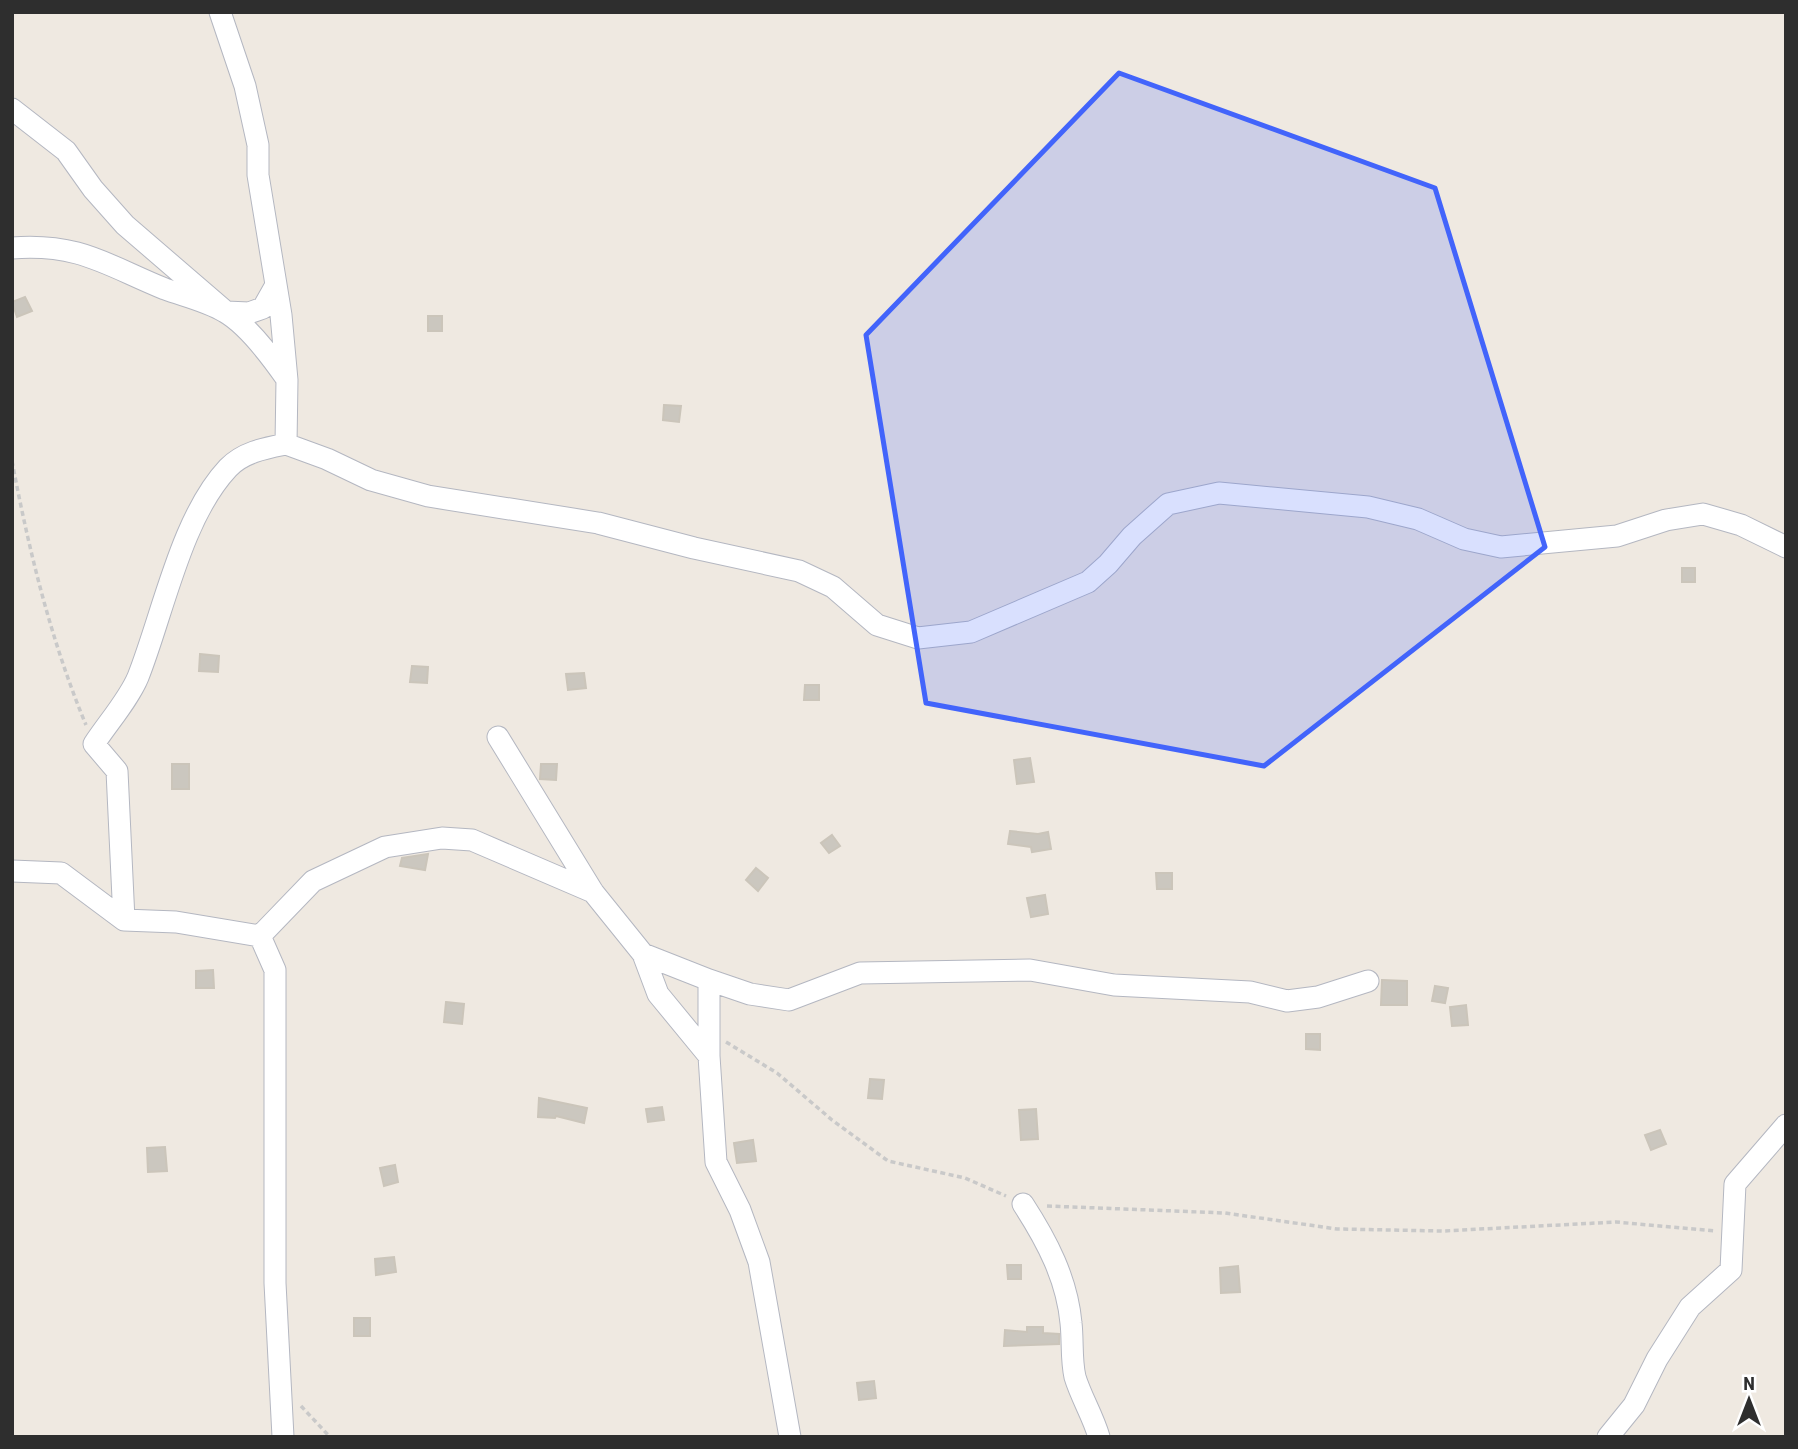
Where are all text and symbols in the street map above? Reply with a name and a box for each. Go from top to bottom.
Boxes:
north arrow [1714,1365,1784,1435]
text: N [1743,1372,1755,1395]

